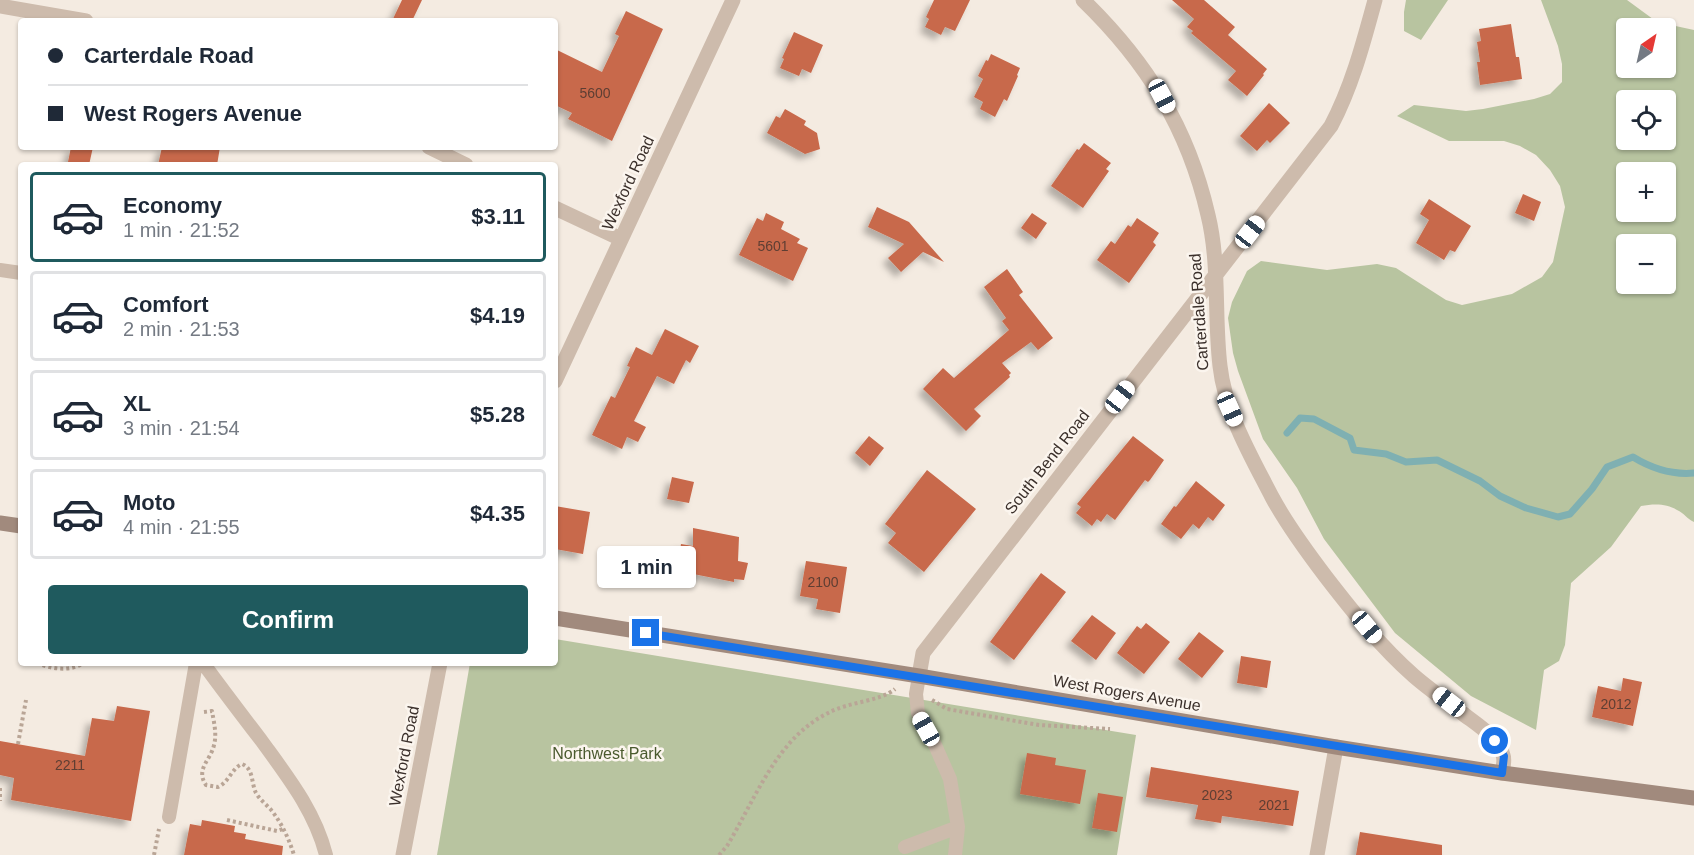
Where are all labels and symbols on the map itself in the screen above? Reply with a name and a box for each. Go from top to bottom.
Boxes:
north arrow [1616,18,1676,78]
car [1146,76,1178,116]
house number: 5600 [579,85,611,101]
street label: Wexford Road [599,133,657,233]
car [1232,212,1268,252]
house number: 5601 [757,238,789,254]
street label: Carterdale Road [1186,253,1212,371]
car [1102,377,1138,417]
car [1214,389,1246,429]
street label: South Bend Road [1001,407,1093,517]
callout: 1 min [596,546,696,588]
house number: 2100 [807,574,839,590]
car [1349,607,1385,647]
route end [632,619,659,646]
street label: West Rogers Avenue [1052,672,1202,714]
car [1429,684,1469,720]
house number: 2012 [1600,696,1632,712]
street label: Wexford Road [386,704,422,808]
car [909,709,943,749]
route start [1481,727,1508,754]
park label: Northwest Park [552,745,663,762]
house number: 2211 [55,757,85,773]
house number: 2023 [1201,787,1233,803]
house number: 2021 [1258,797,1290,813]

